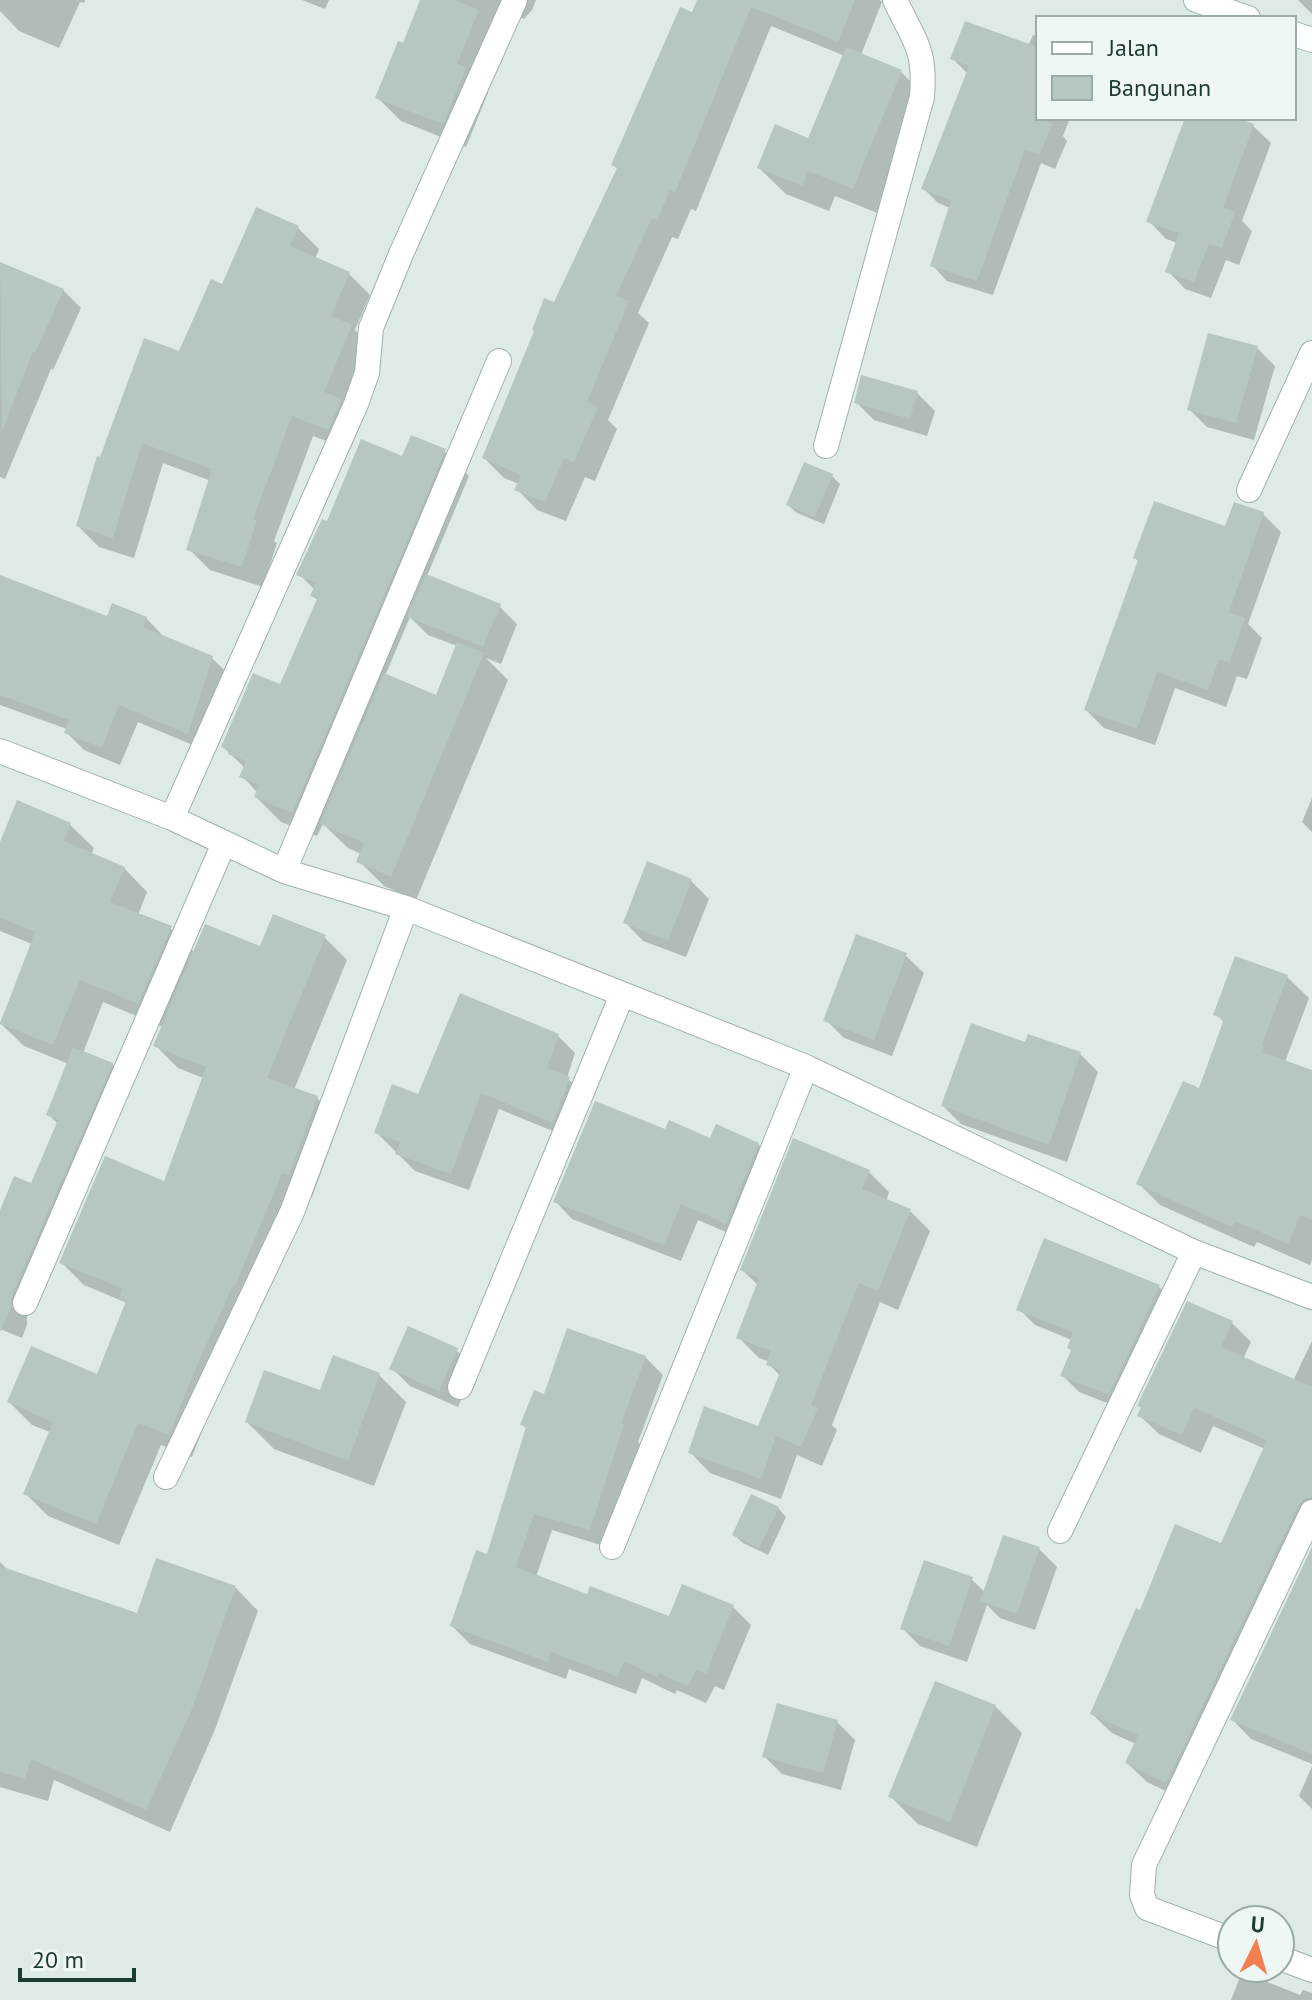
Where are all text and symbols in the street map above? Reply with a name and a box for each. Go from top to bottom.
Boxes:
legend [1036,16,1296,120]
text: Jalan [1107,32,1159,63]
text: Bangunan [1108,72,1211,103]
north arrow [1216,1904,1296,1984]
text: U [1250,1910,1266,1939]
scale bar [20,1932,134,1982]
text: 20 m [32,1944,84,1975]

